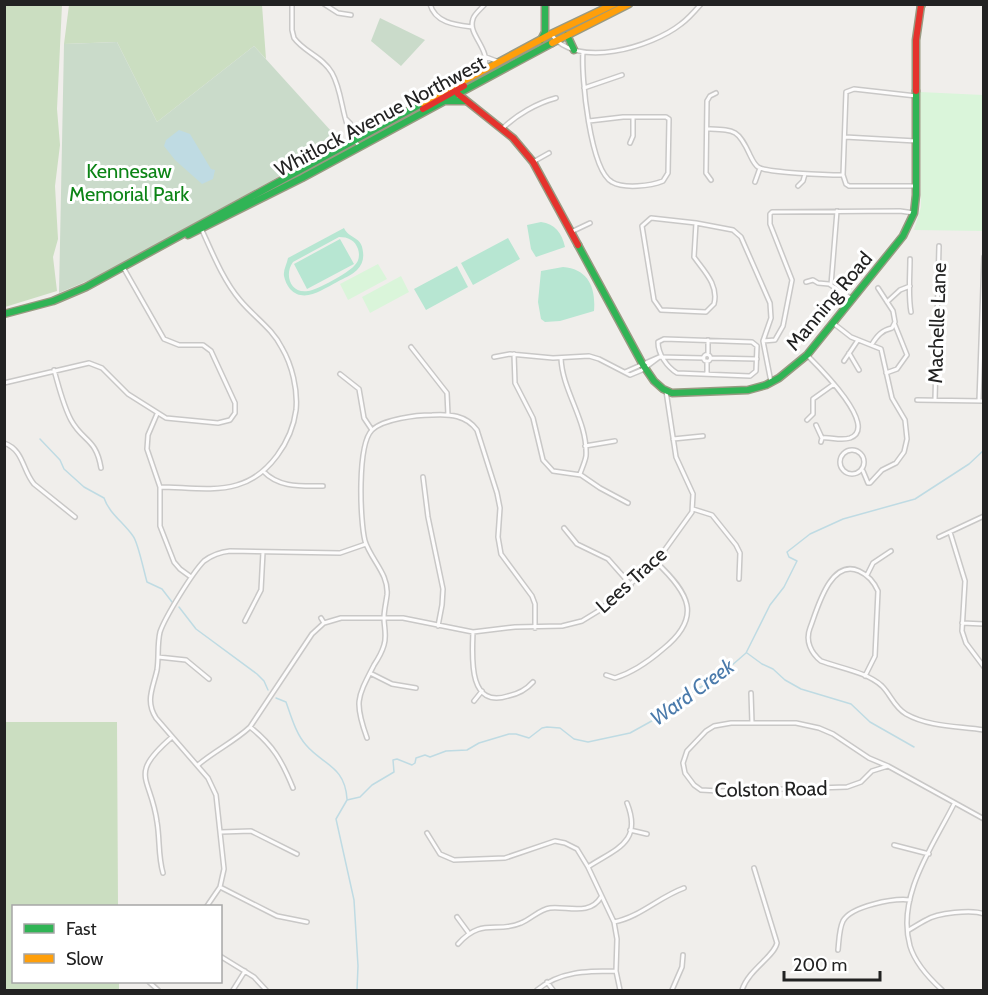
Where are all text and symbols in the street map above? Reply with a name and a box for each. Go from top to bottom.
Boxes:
street label: Whitlock Avenue Northwest [271,50,490,182]
park label: Kennesaw Memorial Park [69,159,189,206]
street label: Manning Road [781,247,877,355]
street label: Machelle Lane [923,262,951,384]
street label: Lees Trace [591,542,671,618]
water label: Ward Creek [645,653,739,731]
street label: Colston Road [714,776,828,802]
legend [12,905,222,983]
text: Fast [66,918,97,940]
scale bar [784,944,880,982]
text: Slow [66,948,103,970]
text: 200 m [793,954,847,976]

